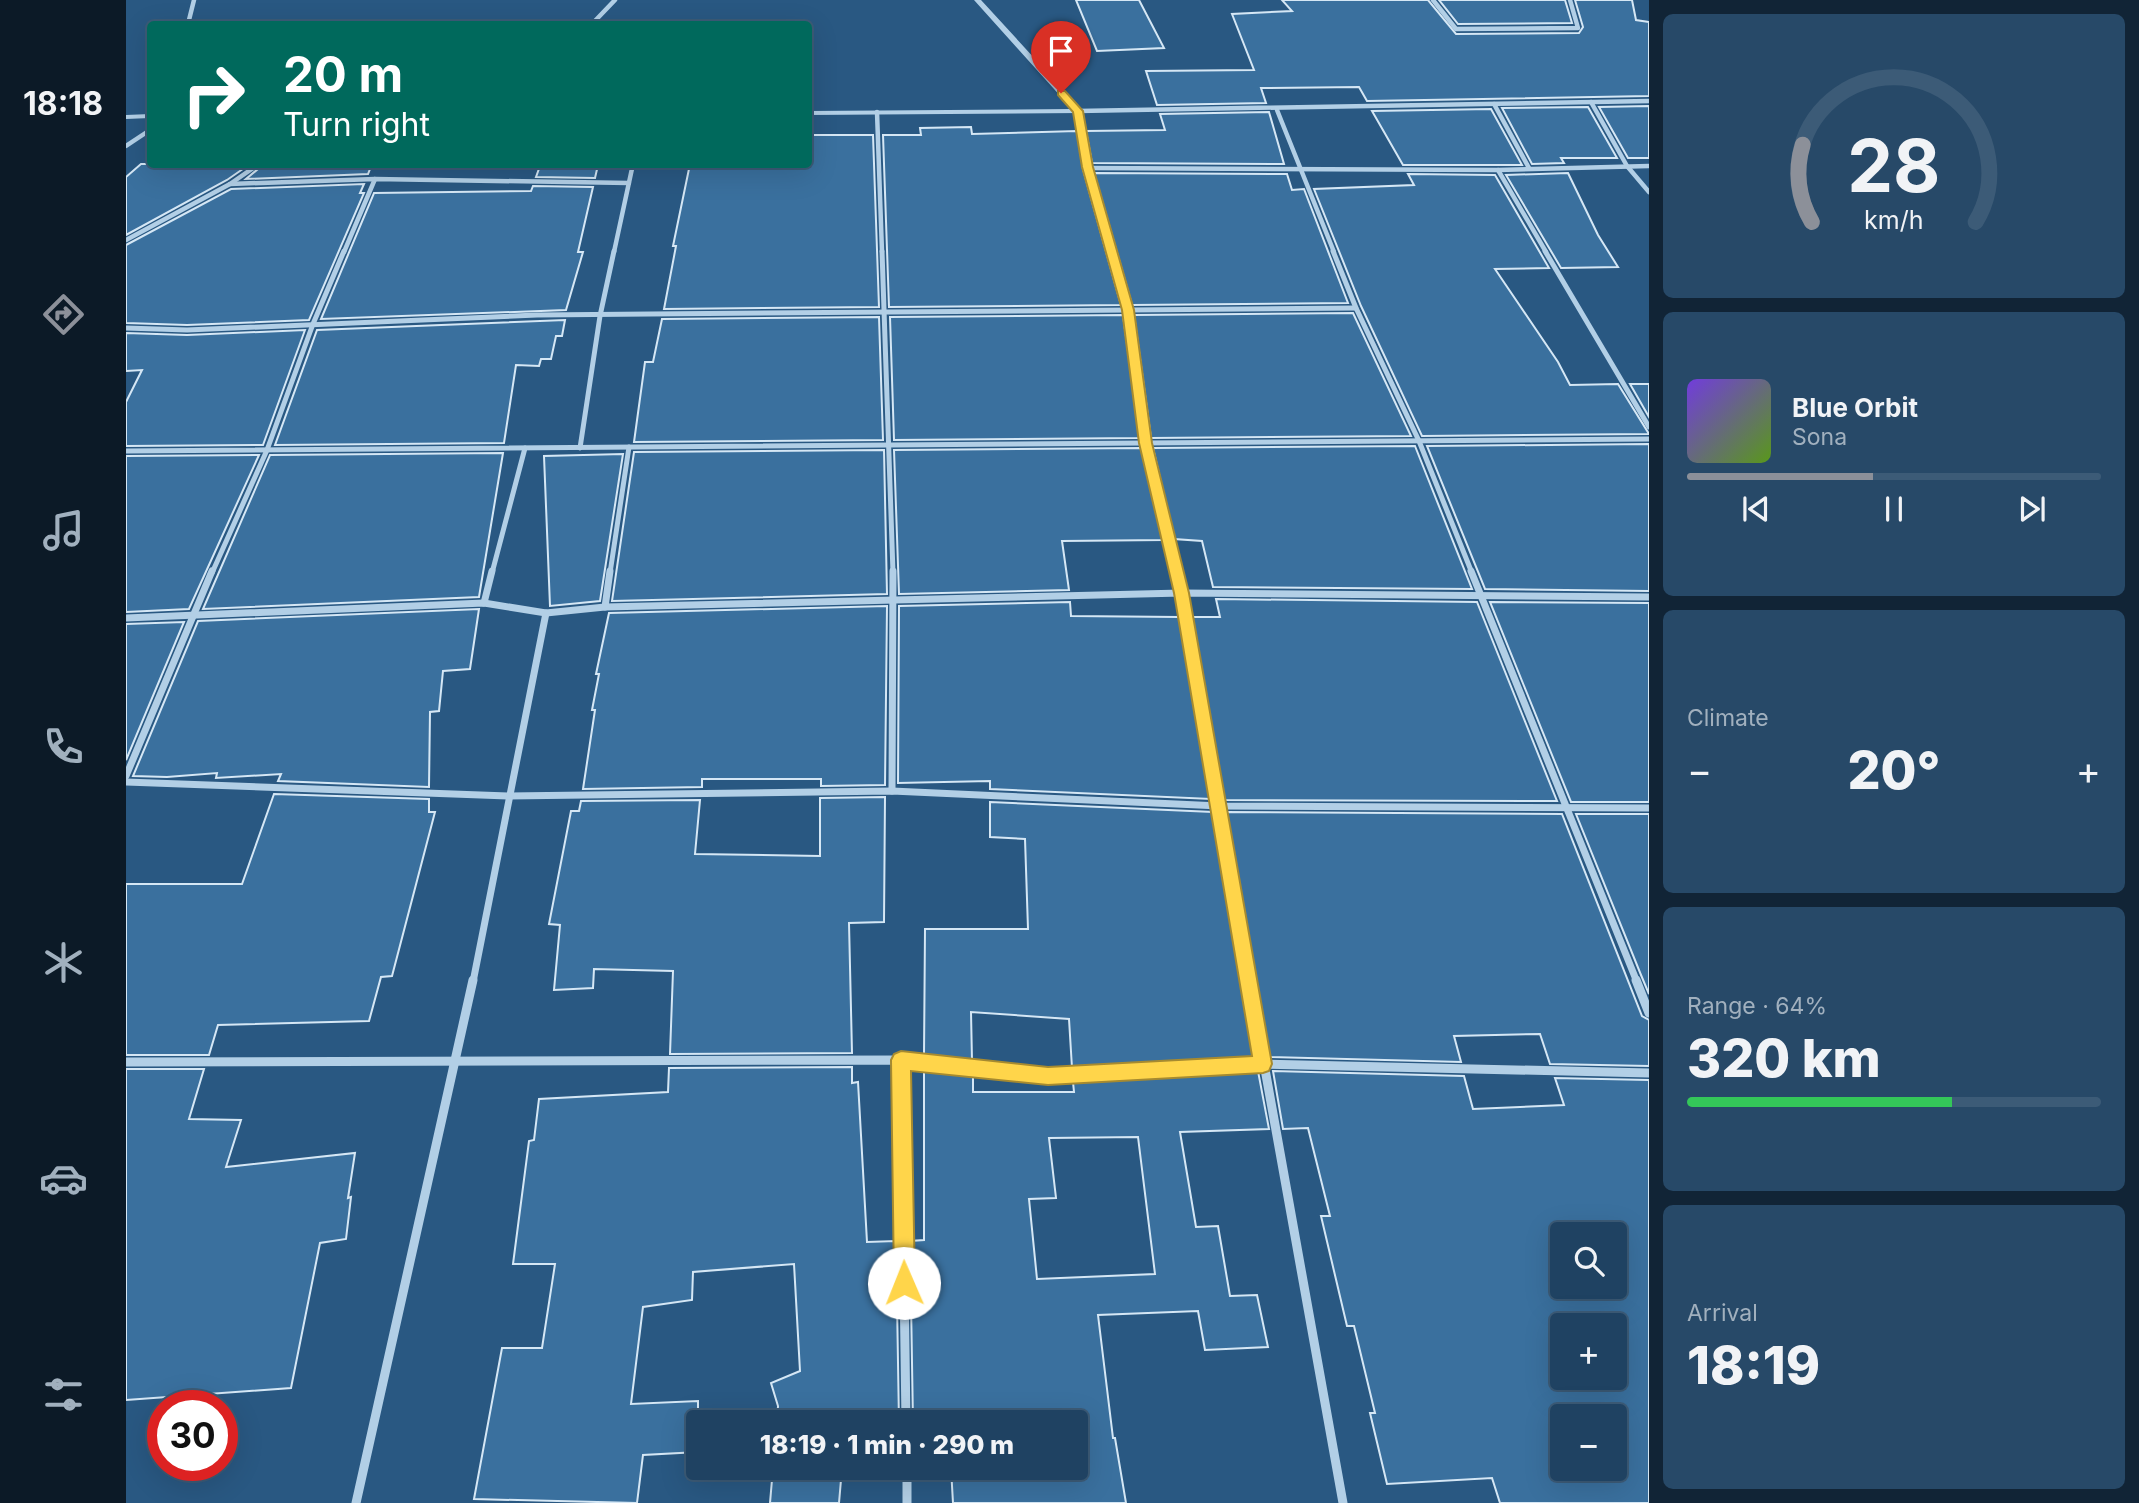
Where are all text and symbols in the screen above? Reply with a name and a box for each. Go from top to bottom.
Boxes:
pin [1031,21,1091,93]
icon: arrive [1042,32,1080,70]
text: 20 m [283,45,403,104]
icon: right [168,49,259,140]
text: 18:18 [23,84,103,123]
text: Turn right [283,105,430,144]
text: 28 [1847,121,1941,210]
text: km/h [1864,205,1924,235]
icon: directions [39,290,88,339]
text: Blue Orbit [1792,392,1918,423]
text: Sona [1792,423,1847,451]
icon: previous [1737,490,1775,528]
icon: pause [1875,490,1913,528]
icon: next [2013,490,2051,528]
icon: music [39,506,88,555]
text: Climate [1687,704,1769,732]
icon: phone [39,722,88,771]
text: 20° [1847,739,1941,802]
text: − [1687,747,1712,793]
text: + [2076,747,2101,793]
icon: climate [39,938,88,987]
text: Range · 64% [1687,992,1827,1020]
text: 320 km [1687,1027,1881,1090]
icon: car [39,1154,88,1203]
map controls [1550,1222,1627,1481]
button: search [1550,1222,1627,1299]
position arrow [867,1246,941,1320]
text: Arrival [1687,1299,1758,1327]
button: + [1550,1313,1627,1390]
text: 18:19 [1687,1334,1820,1397]
icon: filters [39,1370,88,1419]
speed limit sign: 30 [147,1390,238,1481]
button: − [1550,1404,1627,1481]
text: 18:19 · 1 min · 290 m [760,1429,1014,1460]

